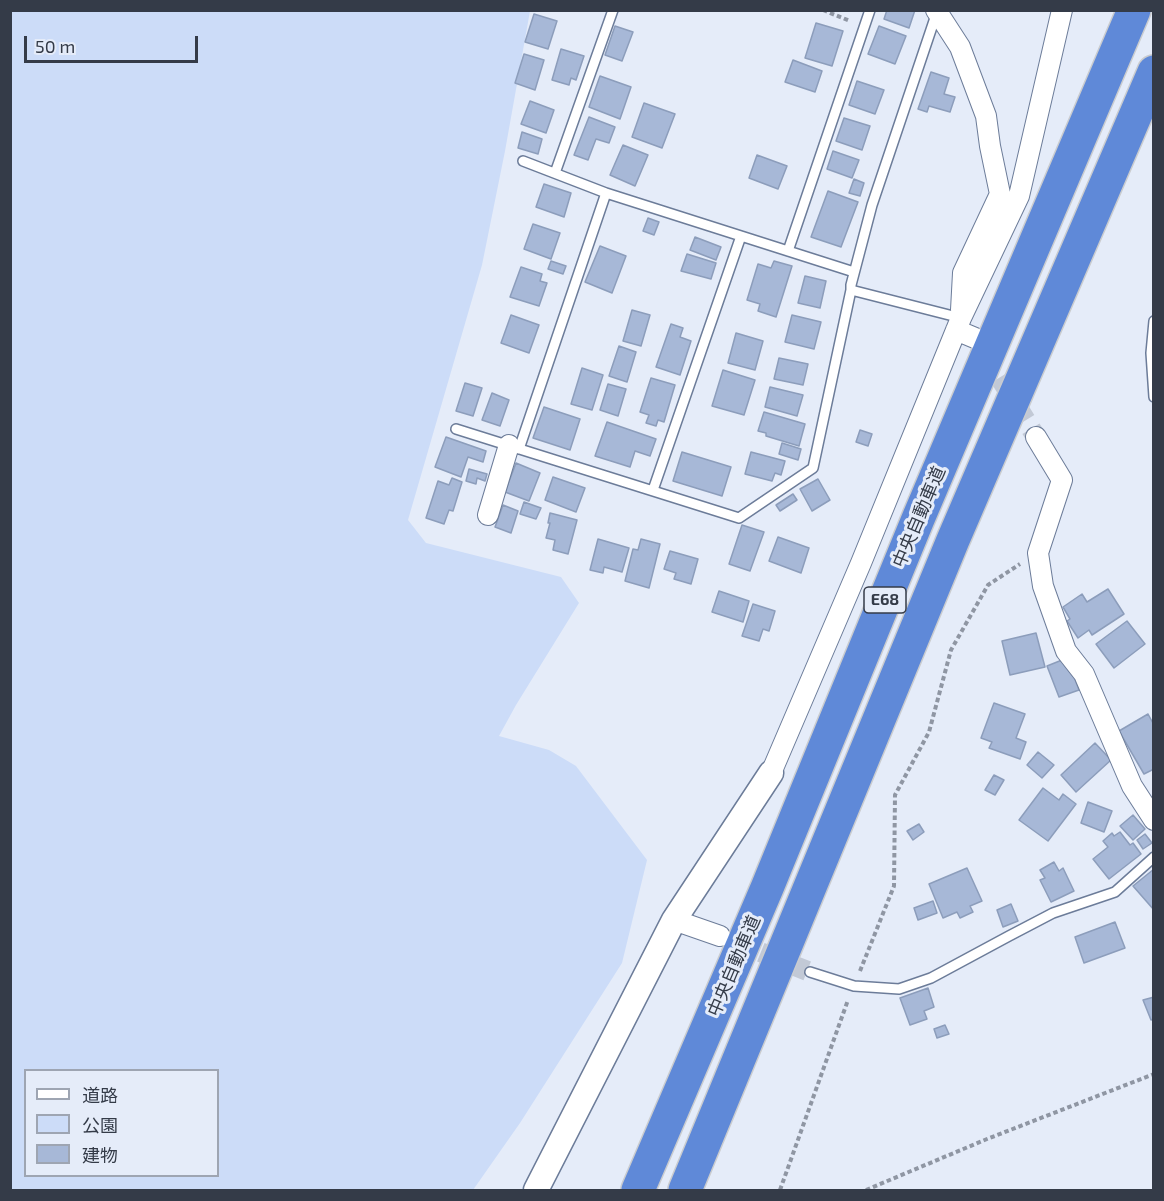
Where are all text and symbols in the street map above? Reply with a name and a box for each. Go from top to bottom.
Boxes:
scale bar [27,24,201,62]
text: 50 m [35,35,75,57]
street label: 中央自動車道 [888,463,950,571]
road number: E68 [864,587,906,613]
street label: 中央自動車道 [703,912,765,1020]
legend [24,1069,219,1177]
text: 道路 [82,1084,118,1106]
text: 公園 [82,1114,118,1136]
text: 建物 [82,1144,118,1166]

